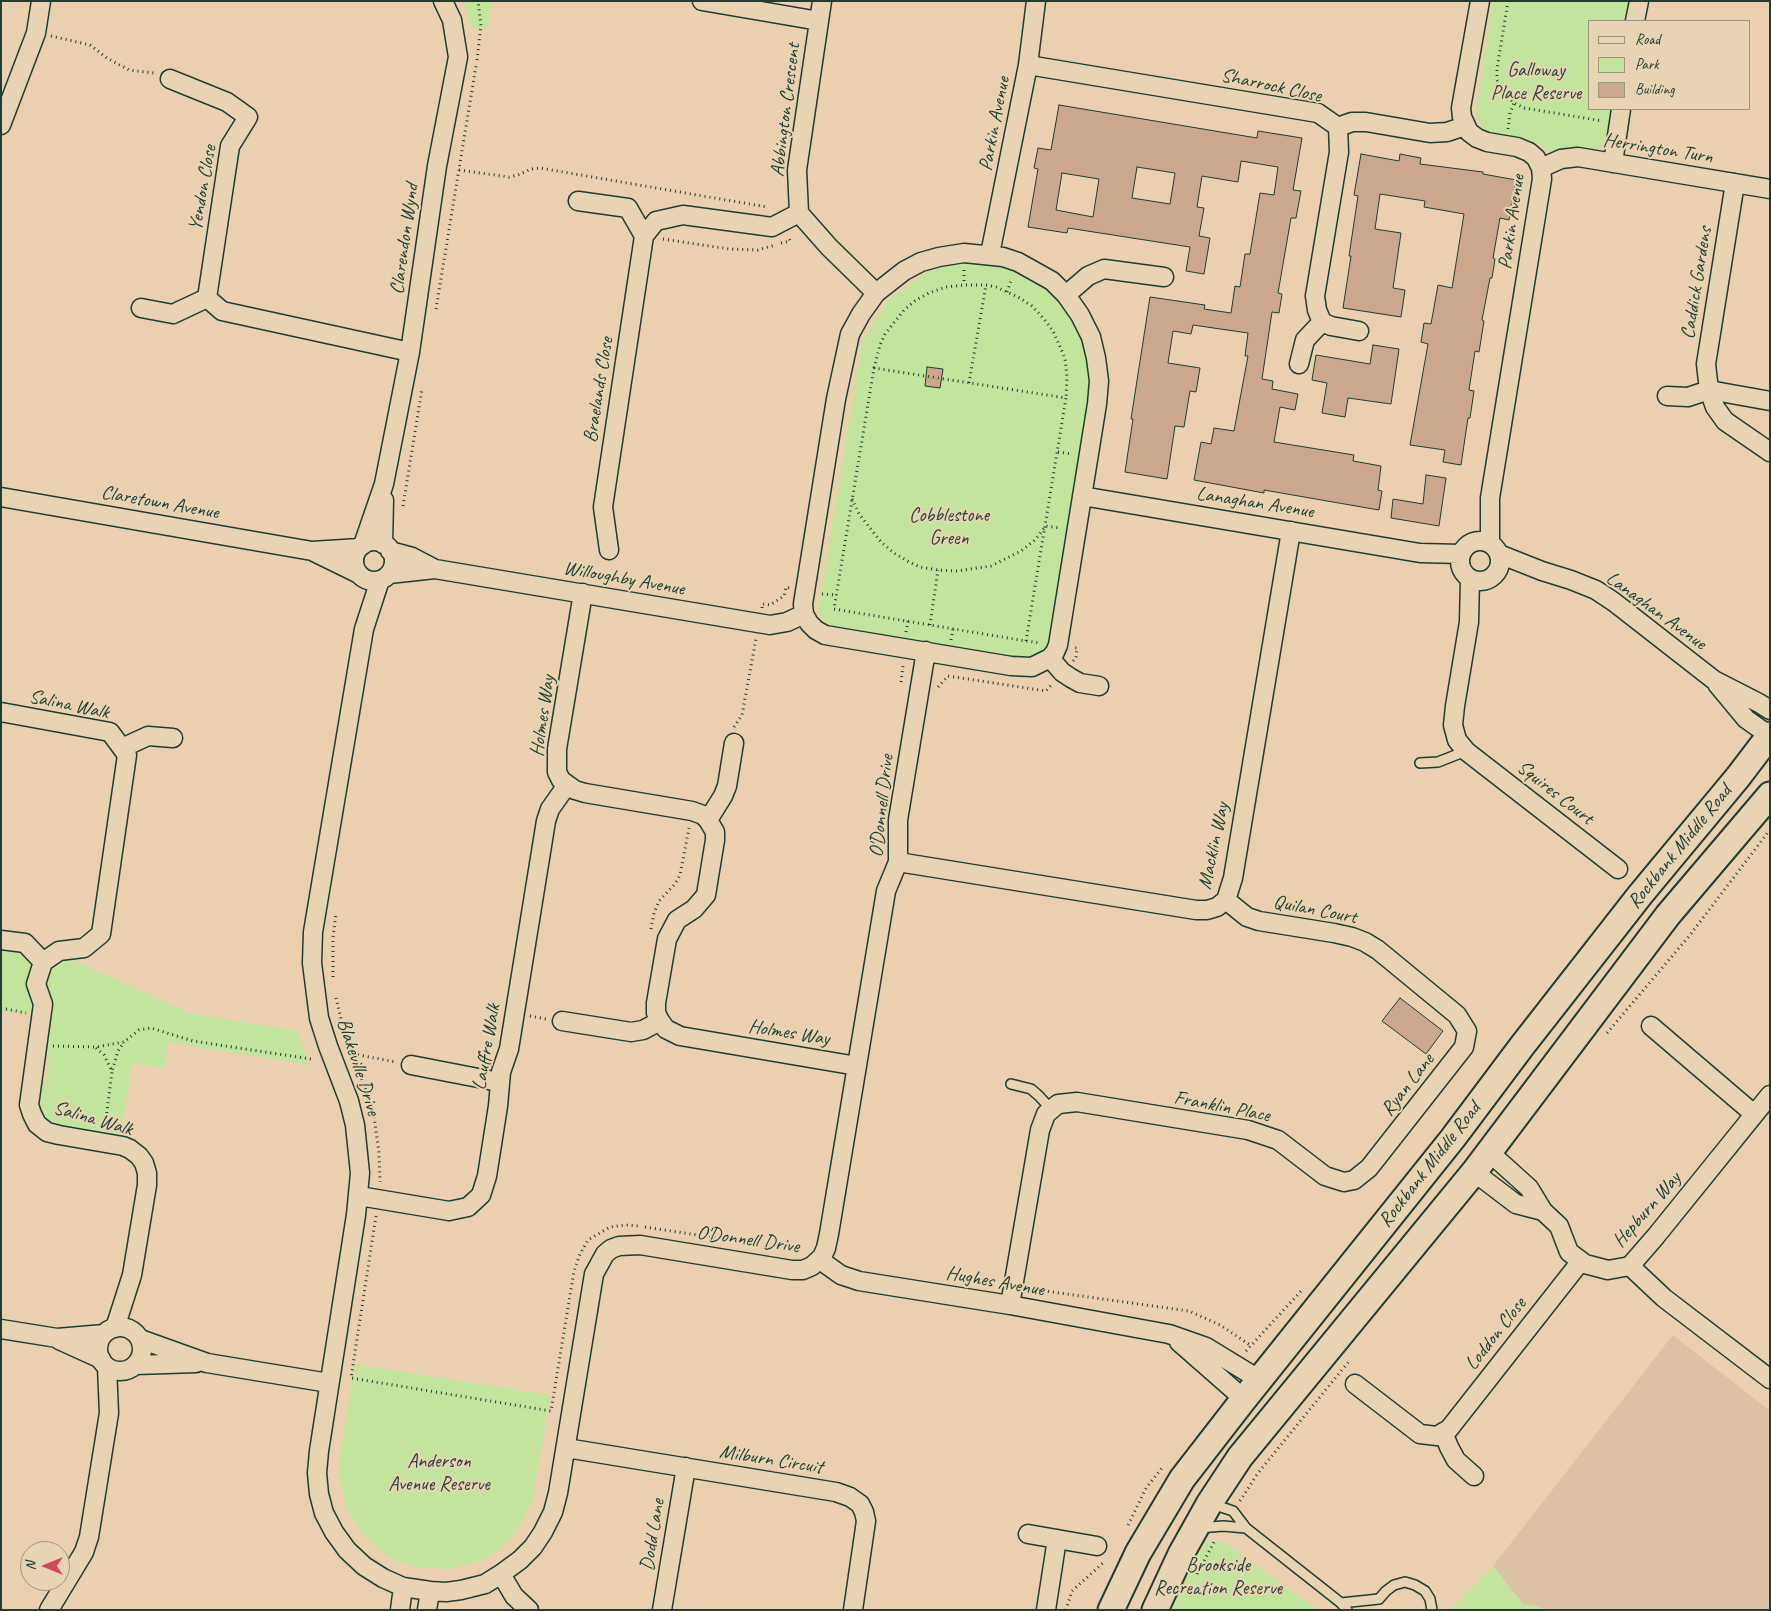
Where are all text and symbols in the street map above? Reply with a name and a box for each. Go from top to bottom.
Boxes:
legend [1588,20,1751,110]
text: Road [1635,30,1660,49]
street label: Abbington Crescent [766,42,806,178]
text: Park [1635,55,1659,74]
park label: Galloway Place Reserve [1491,59,1581,106]
street label: Sharrock Close [1219,64,1323,108]
street label: Parkin Avenue [974,75,1016,173]
text: Building [1635,80,1674,99]
street label: Herrington Turn [1602,129,1714,169]
street label: Yendon Close [184,143,222,233]
street label: Parkin Avenue [1493,173,1531,271]
street label: Clarendon Wynd [385,182,425,296]
street label: Caddick Gardens [1676,225,1718,341]
street label: Braelands Close [579,336,619,444]
street label: Claretown Avenue [99,481,221,525]
street label: Lanaghan Avenue [1195,482,1315,524]
park label: Cobblestone Green [909,504,989,551]
street label: Willoughby Avenue [562,557,686,601]
street label: Lanaghan Avenue [1601,566,1711,656]
street label: Holmes Way [525,674,561,758]
street label: Salina Walk [27,685,111,725]
street label: O'Donnell Drive [865,753,899,859]
street label: Squires Court [1512,756,1598,830]
street label: Rockbank Middle Road [1623,780,1737,914]
street label: Macklin Way [1193,800,1235,892]
street label: Quilan Court [1271,890,1359,930]
street label: Lauffre Walk [468,1002,506,1092]
street label: Blakeville Drive [331,1015,385,1119]
street label: Holmes Way [747,1015,831,1051]
street label: Ryan Lane [1376,1049,1440,1121]
street label: Franklin Place [1172,1086,1272,1128]
street label: Salina Walk [51,1096,135,1142]
street label: Rockbank Middle Road [1374,1098,1486,1232]
street label: Hepburn Way [1608,1167,1686,1253]
street label: O'Donnell Drive [695,1221,801,1259]
street label: Hughes Avenue [944,1262,1046,1302]
street label: Loddon Close [1460,1293,1532,1375]
street label: Milburn Circuit [718,1440,824,1480]
park label: Anderson Avenue Reserve [388,1450,490,1497]
street label: Dodd Lane [636,1497,670,1573]
north arrow [20,1541,70,1591]
park label: Brookside Recreation Reserve [1154,1554,1282,1601]
text: N [22,1562,39,1570]

